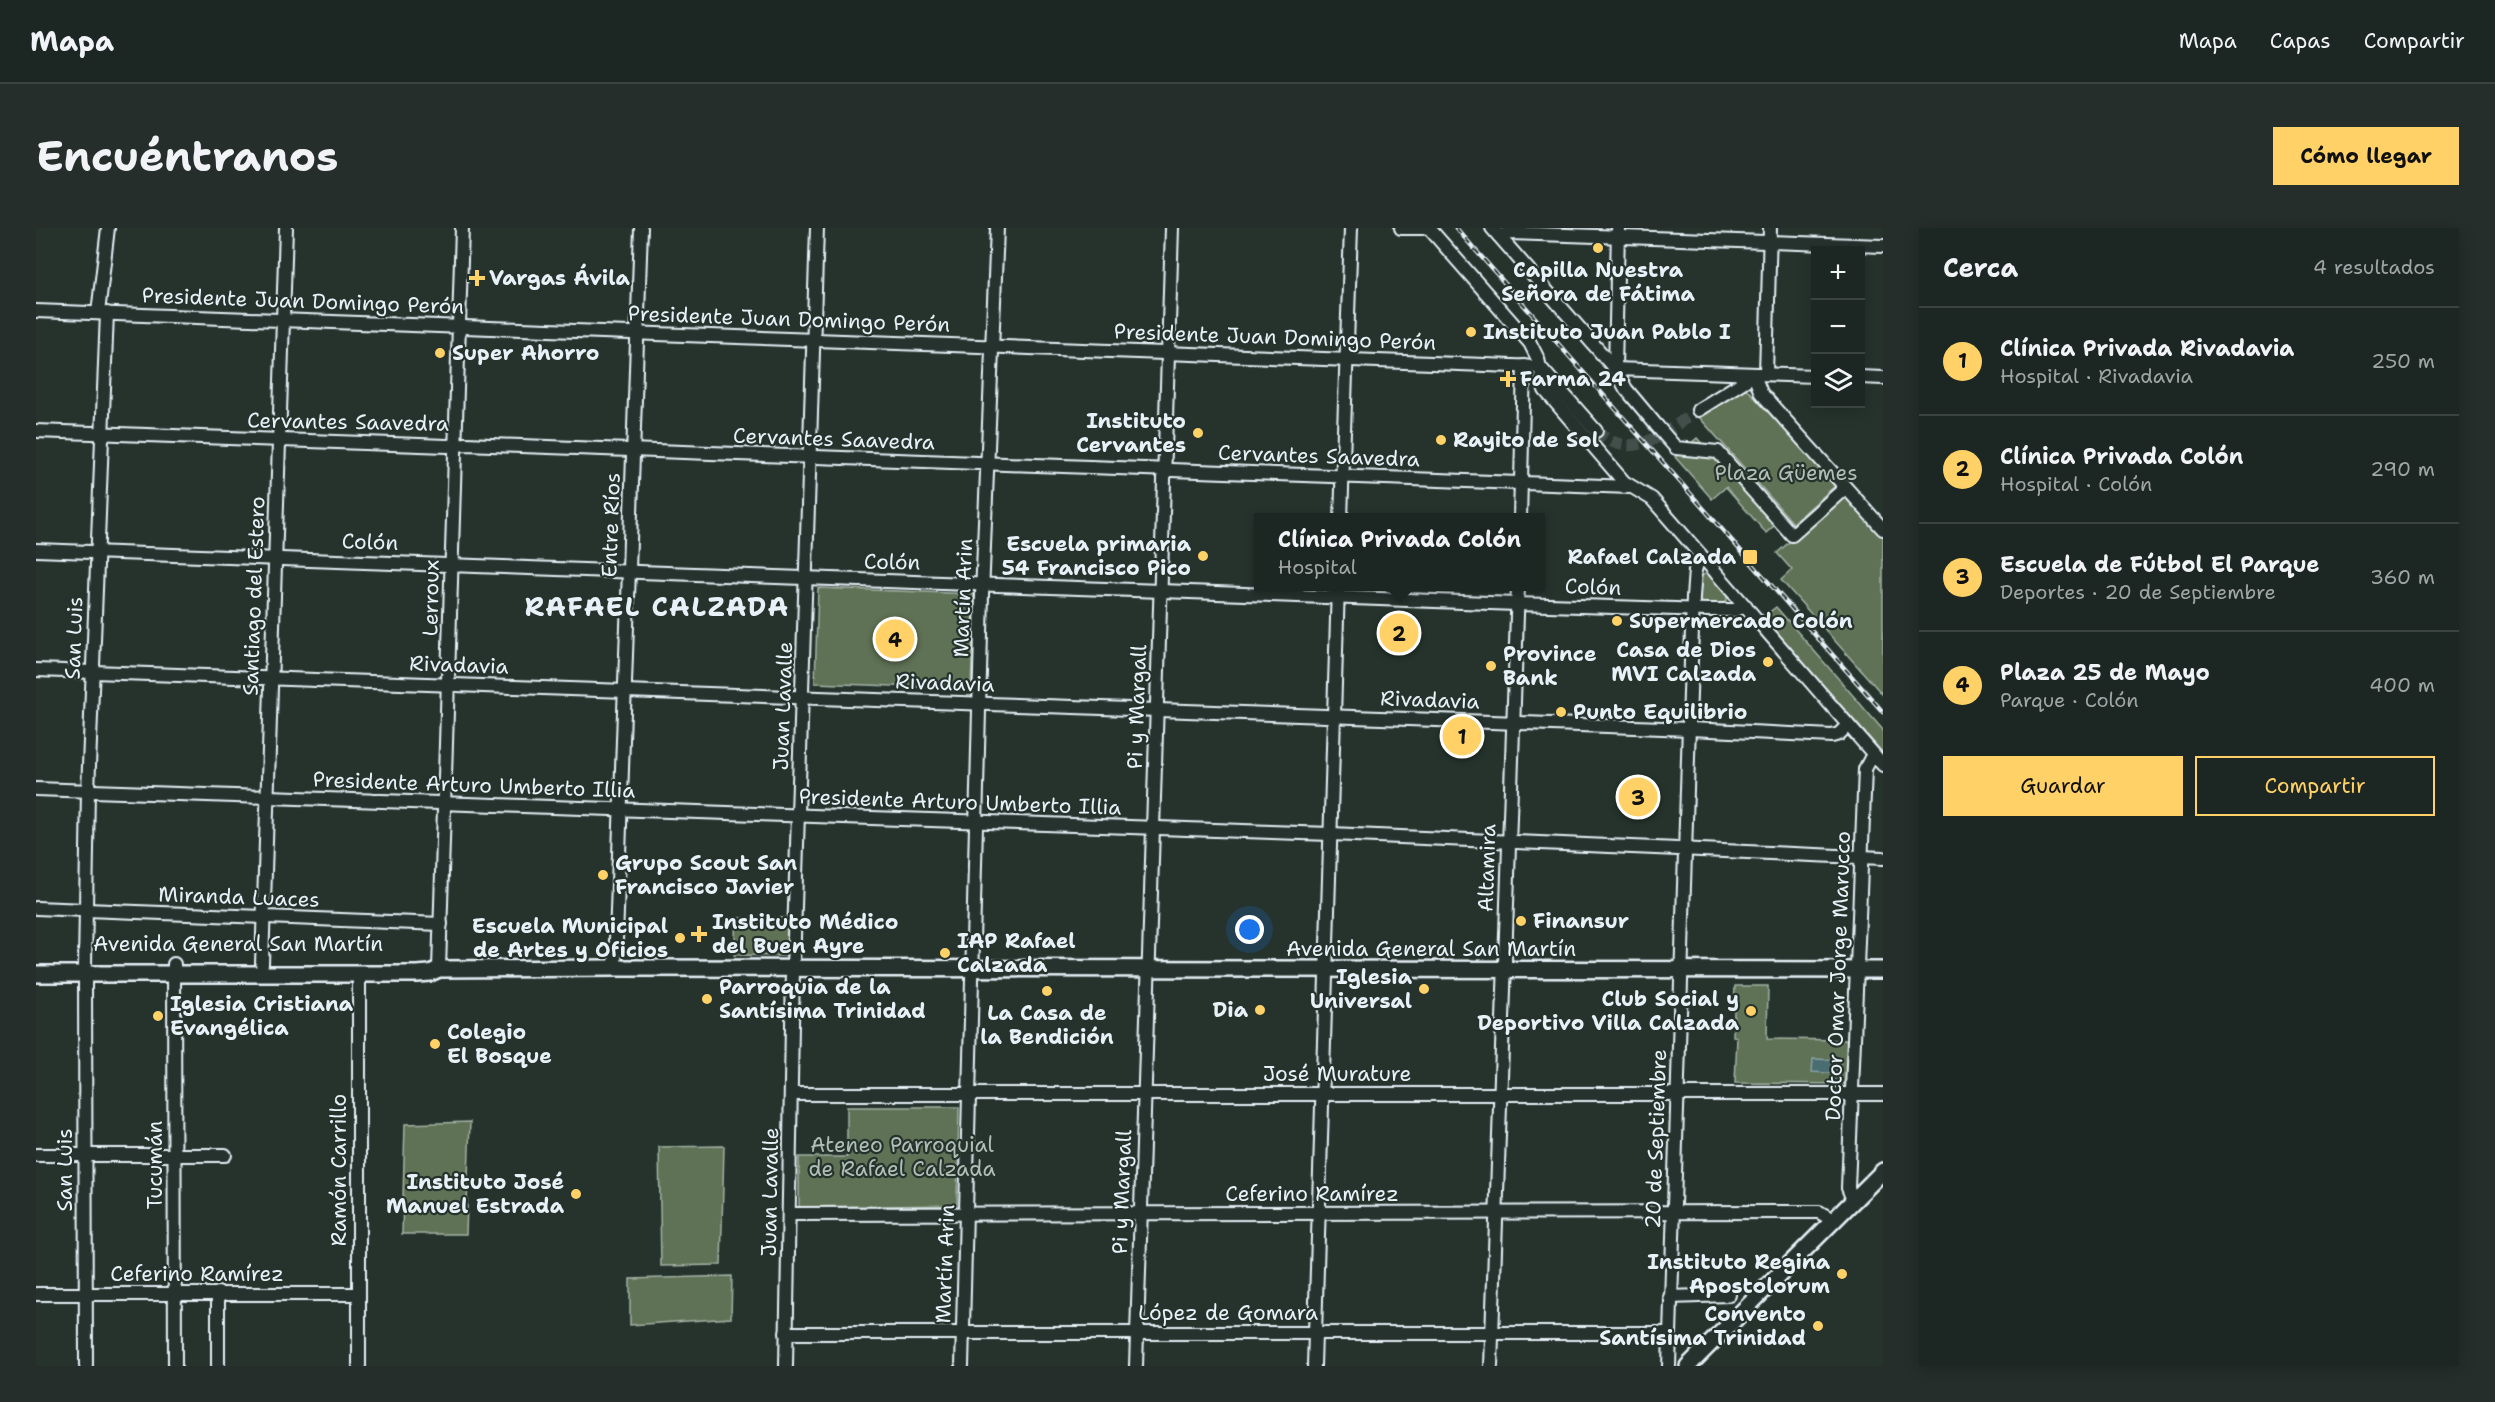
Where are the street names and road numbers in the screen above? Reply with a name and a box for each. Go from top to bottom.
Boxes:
street label: Presidente Juan Domingo Perón [141,281,465,321]
street label: Presidente Juan Domingo Perón [627,299,951,339]
street label: Presidente Juan Domingo Perón [1113,317,1437,357]
street label: Cervantes Saavedra [247,406,449,438]
street label: Cervantes Saavedra [733,421,935,457]
street label: Cervantes Saavedra [1218,438,1420,474]
street label: Entre Ríos [595,472,627,578]
street label: Santiago del Estero [237,496,271,696]
street label: Colón [341,527,399,557]
street label: Martín Arin [947,538,979,658]
street label: Colón [864,548,921,576]
street label: Lerroux [416,559,446,637]
street label: Colón [1564,572,1622,602]
street label: San Luis [59,596,89,680]
street label: Juan Lavalle [767,641,799,771]
street label: Pi y Margall [1121,644,1153,770]
street label: Rivadavia [409,649,509,681]
street label: Rivadavia [895,667,995,699]
street label: Rivadavia [1380,684,1480,716]
street label: Presidente Arturo Umberto Illia [312,765,636,805]
street label: Presidente Arturo Umberto Illia [798,782,1122,822]
street label: Altamira [1471,823,1503,913]
street label: Doctor Omar Jorge Marucco [1819,830,1857,1122]
street label: Miranda Luaces [158,880,320,914]
street label: Avenida General San Martín [93,930,383,958]
street label: Avenida General San Martín [1286,935,1576,963]
street label: 20 de Septiembre [1639,1049,1673,1229]
street label: José Murature [1263,1060,1411,1088]
street label: Ramón Carrillo [325,1094,353,1246]
street label: Tucumán [141,1121,169,1209]
street label: Juan Lavalle [755,1127,785,1257]
street label: San Luis [51,1128,79,1212]
street label: Pi y Margall [1106,1129,1138,1255]
street label: Ceferino Ramírez [1225,1180,1399,1208]
street label: Martín Arin [929,1204,961,1324]
street label: Ceferino Ramírez [110,1260,284,1288]
street label: López de Gomara [1138,1299,1318,1327]

